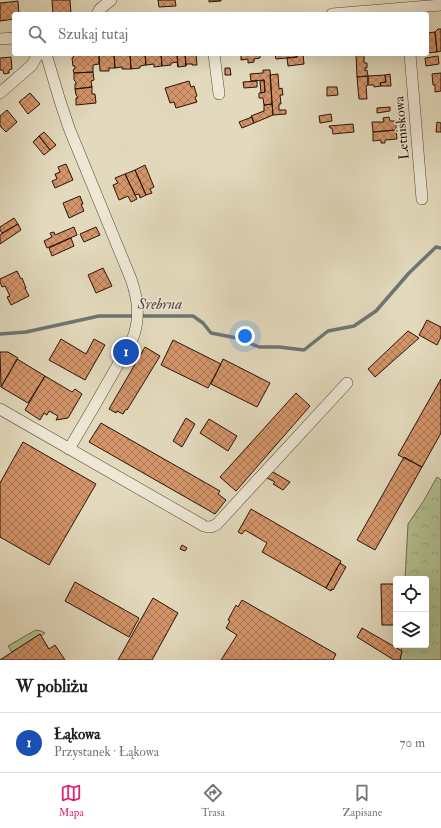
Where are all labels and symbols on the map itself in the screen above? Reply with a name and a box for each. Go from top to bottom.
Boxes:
street label: Letniskowa [390,95,413,160]
water label: Srebrna [137,295,182,314]
your location [235,326,255,346]
pin: 1 [113,337,139,367]

